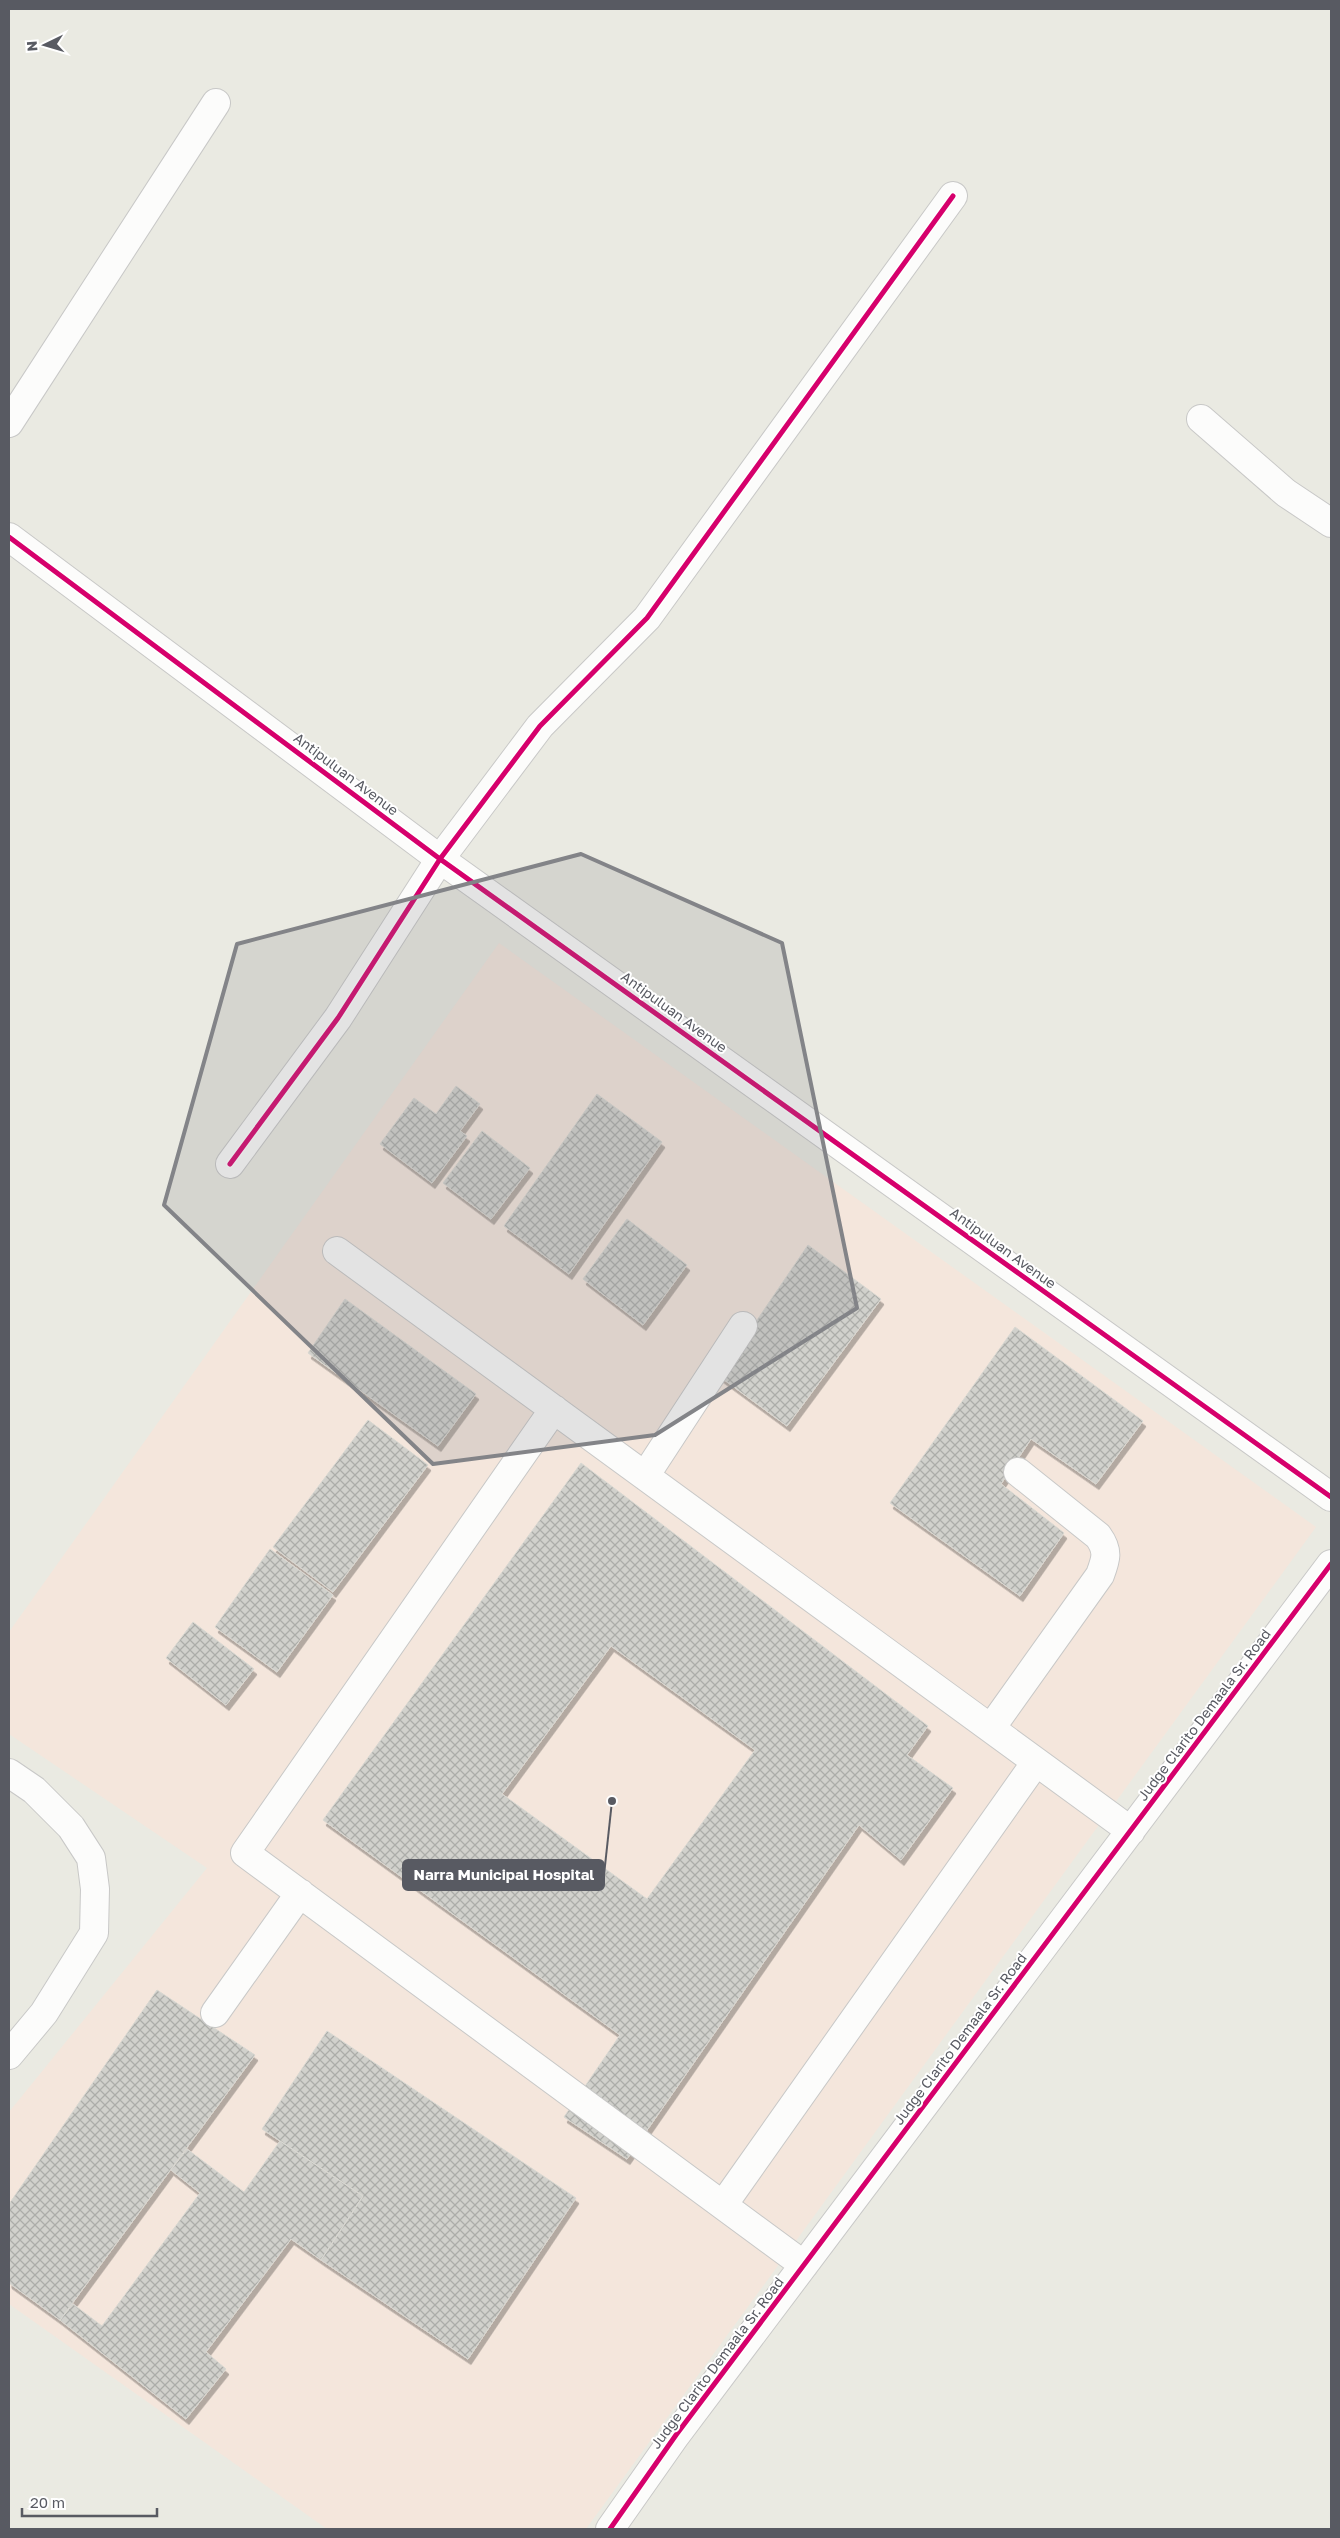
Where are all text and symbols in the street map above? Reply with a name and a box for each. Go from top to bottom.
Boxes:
north arrow [20,20,70,70]
text: N [23,40,40,52]
street label: Antipuluan Avenue [291,729,402,819]
street label: Antipuluan Avenue [618,967,731,1056]
street label: Antipuluan Avenue [947,1203,1060,1292]
street label: Judge Clarito Demaala Sr. Road [1133,1626,1274,1804]
callout: Narra Municipal Hospital [403,1860,604,1890]
text: Narra Municipal Hospital [414,1865,594,1883]
street label: Judge Clarito Demaala Sr. Road [889,1950,1030,2128]
street label: Judge Clarito Demaala Sr. Road [646,2274,787,2452]
scale bar [22,2486,158,2518]
text: 20 m [30,2493,65,2511]

